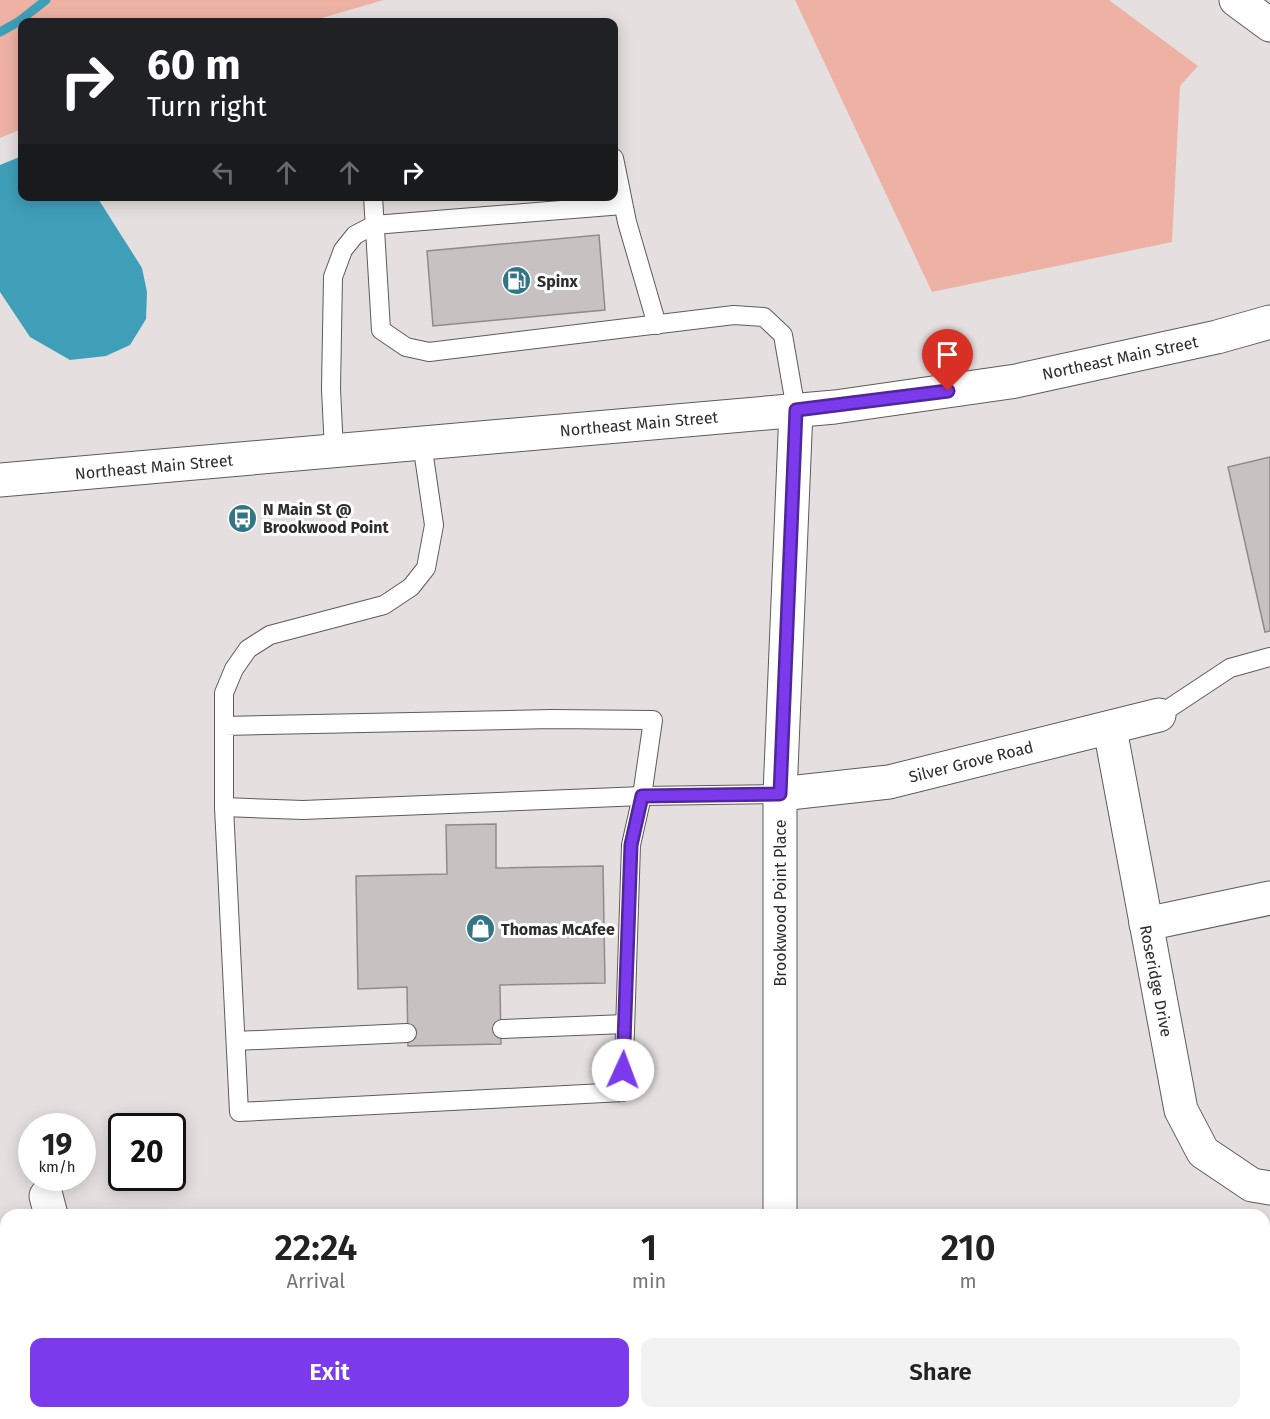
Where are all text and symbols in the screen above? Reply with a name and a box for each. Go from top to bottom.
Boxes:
text: 60 m [147,40,241,90]
icon: right [48,42,126,120]
text: Turn right [147,91,267,123]
icon: left [207,156,240,189]
icon: ahead [270,156,303,189]
icon: ahead [333,156,366,189]
icon: right [396,156,429,189]
fuel station icon: Spinx [500,265,532,297]
place label: Spinx [537,272,578,291]
pin [922,329,973,391]
street label: Northeast Main Street [1040,332,1200,384]
icon: arrive [931,338,964,371]
street label: Northeast Main Street [559,408,719,440]
street label: Northeast Main Street [74,451,234,483]
place label: N Main St @ Brookwood Point [263,500,390,537]
bus stop icon: N Main St @ Brookwood Point [226,502,258,534]
street label: Silver Grove Road [907,737,1035,787]
street label: Brookwood Point Place [771,820,790,986]
shop icon: Thomas McAfee [464,913,496,945]
place label: Thomas McAfee [501,920,615,939]
street label: Roseridge Drive [1136,923,1176,1039]
position arrow [591,1038,655,1102]
speed limit sign: 20 [108,1113,186,1191]
text: 19 [42,1127,72,1163]
text: km/h [38,1158,76,1176]
text: 22:24 [274,1226,357,1270]
text: 1 [641,1226,657,1270]
text: 210 [941,1226,996,1270]
text: Arrival [287,1269,345,1293]
text: min [632,1269,666,1293]
text: m [960,1269,977,1293]
button: Exit [30,1338,629,1407]
button: Share [641,1338,1240,1407]

